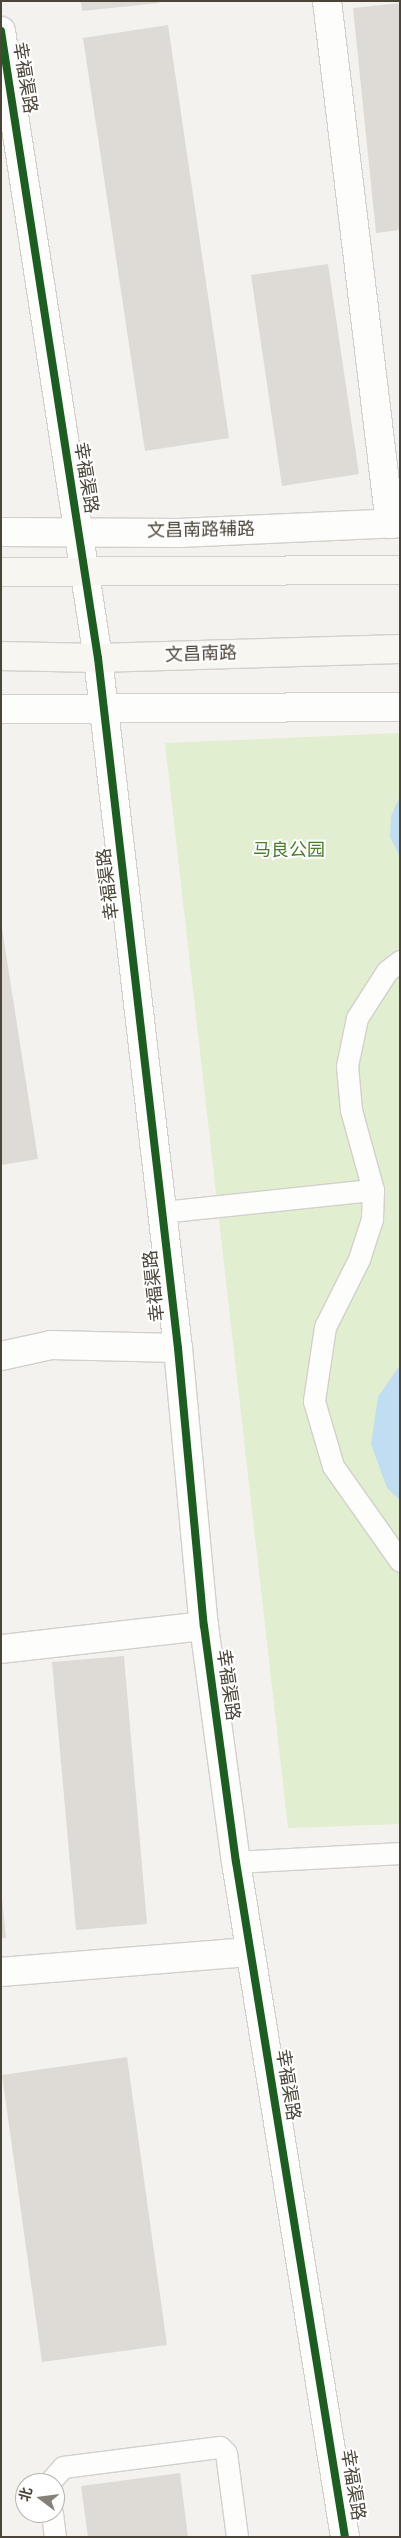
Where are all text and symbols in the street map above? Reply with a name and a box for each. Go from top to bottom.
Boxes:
street label: 幸福渠路 [8,41,40,115]
street label: 幸福渠路 [69,441,101,515]
street label: 文昌南路辅路 [147,519,255,543]
street label: 文昌南路 [165,643,237,667]
park label: 马良公园 [253,840,325,862]
street label: 幸福渠路 [94,847,124,921]
street label: 幸福渠路 [140,1249,170,1323]
street label: 幸福渠路 [211,1648,243,1722]
street label: 幸福渠路 [271,2048,303,2122]
street label: 幸福渠路 [336,2448,368,2522]
north arrow [15,2473,65,2523]
text: 北 [16,2485,36,2503]

